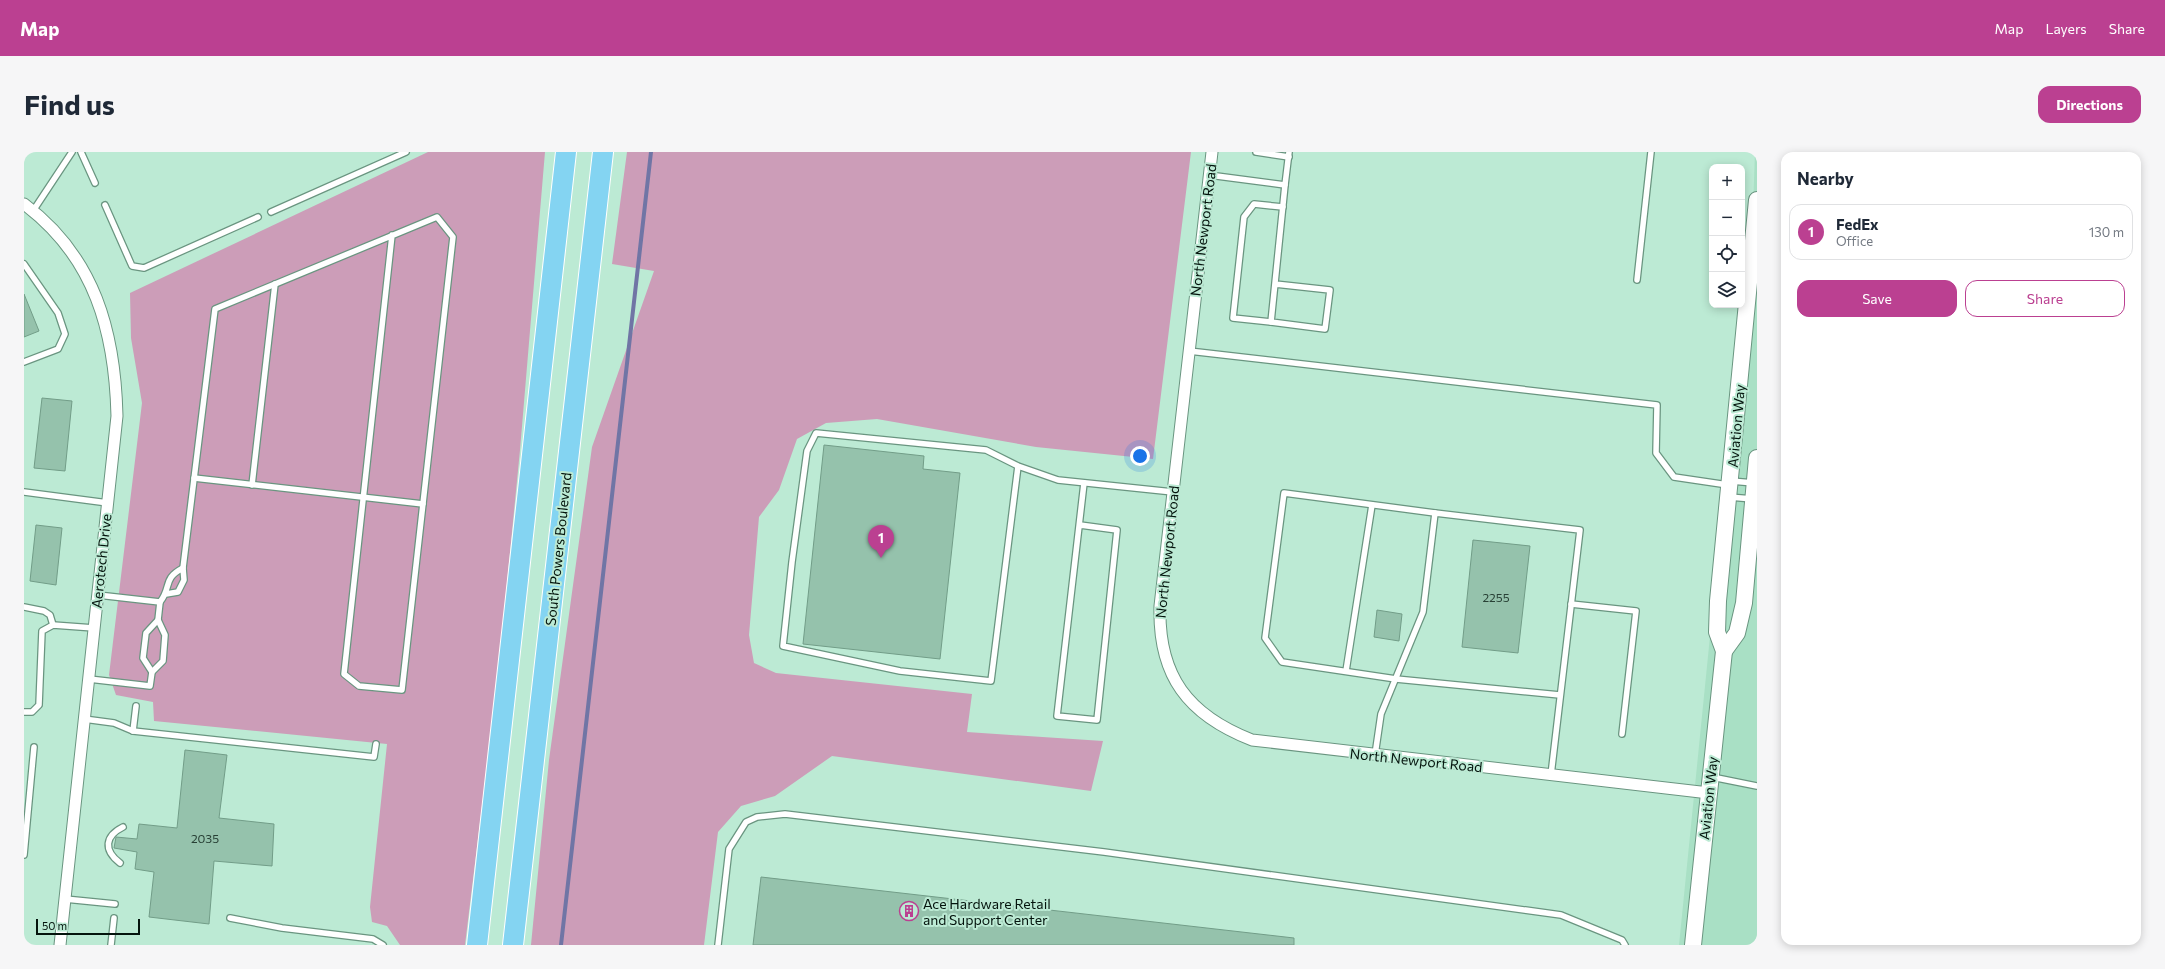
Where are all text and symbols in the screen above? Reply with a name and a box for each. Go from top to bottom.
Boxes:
text: Map [20,17,59,40]
text: Map [1995,20,2023,37]
text: Layers [2045,20,2087,37]
text: Share [2109,20,2145,37]
button: Directions [2038,86,2141,123]
text: Find us [24,87,115,121]
street label: North Newport Road [1186,163,1220,297]
map controls [1709,164,1745,308]
button: + [1709,164,1745,200]
text: Nearby [1797,168,1854,189]
button: − [1709,200,1745,236]
text: FedEx [1836,215,1879,233]
text: 1 [1808,224,1814,240]
text: 130 m [2089,224,2124,240]
text: Office [1836,233,1873,249]
button: locate [1709,236,1745,272]
button: layers [1709,272,1745,308]
button: Save [1797,280,1957,317]
button: Share [1965,280,2125,317]
street label: Aviation Way [1724,384,1748,468]
your location [1130,446,1150,466]
street label: South Powers Boulevard [541,472,575,626]
street label: North Newport Road [1152,485,1182,619]
street label: Aerotech Drive [88,513,114,609]
pin: 1 [868,525,894,558]
house number: 2255 [1482,590,1510,604]
street label: North Newport Road [1349,745,1483,775]
street label: Aviation Way [1695,756,1721,840]
house number: 2035 [191,831,219,845]
place label: Ace Hardware Retail and Support Center [923,895,1051,928]
building icon: Ace Hardware Retail and Support Center [898,900,920,922]
scale bar [36,917,140,936]
text: 50 m [42,919,67,932]

